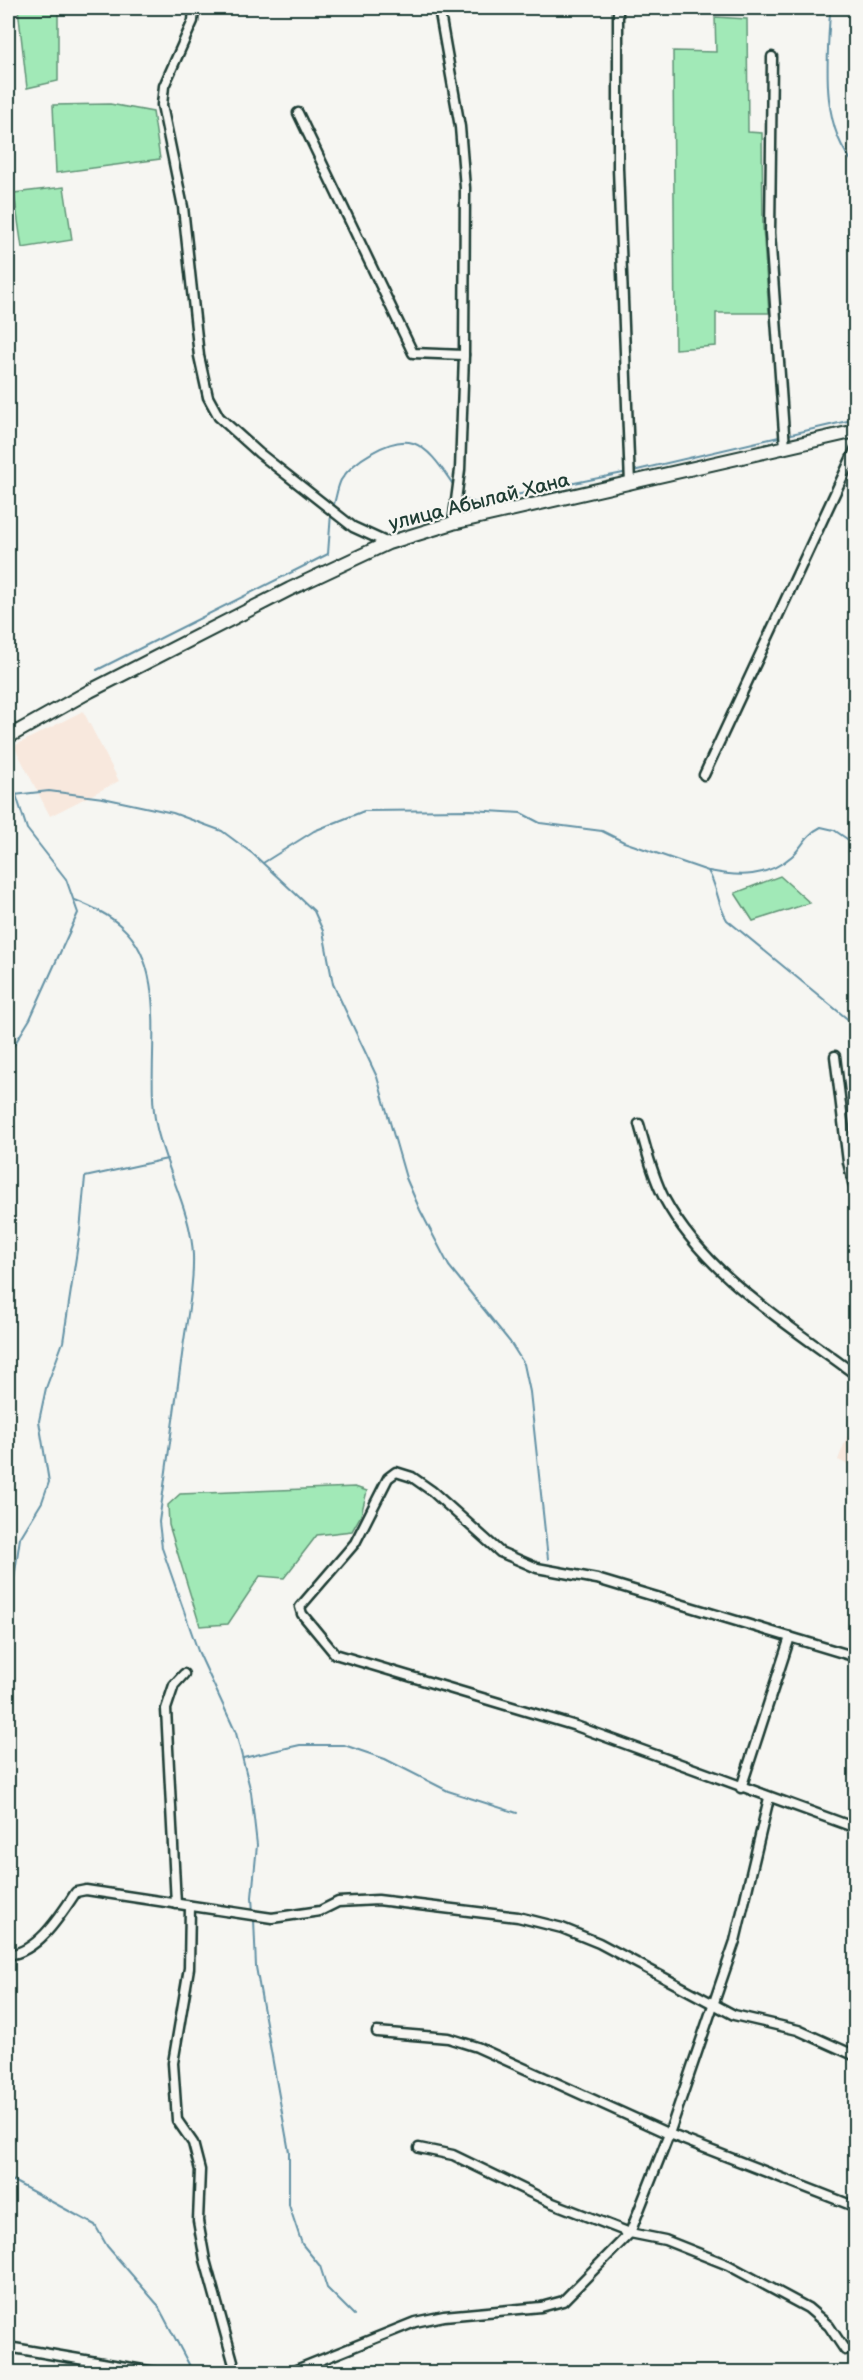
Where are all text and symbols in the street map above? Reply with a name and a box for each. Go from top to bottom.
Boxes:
street label: улица Абылай Хана [386,468,572,536]

